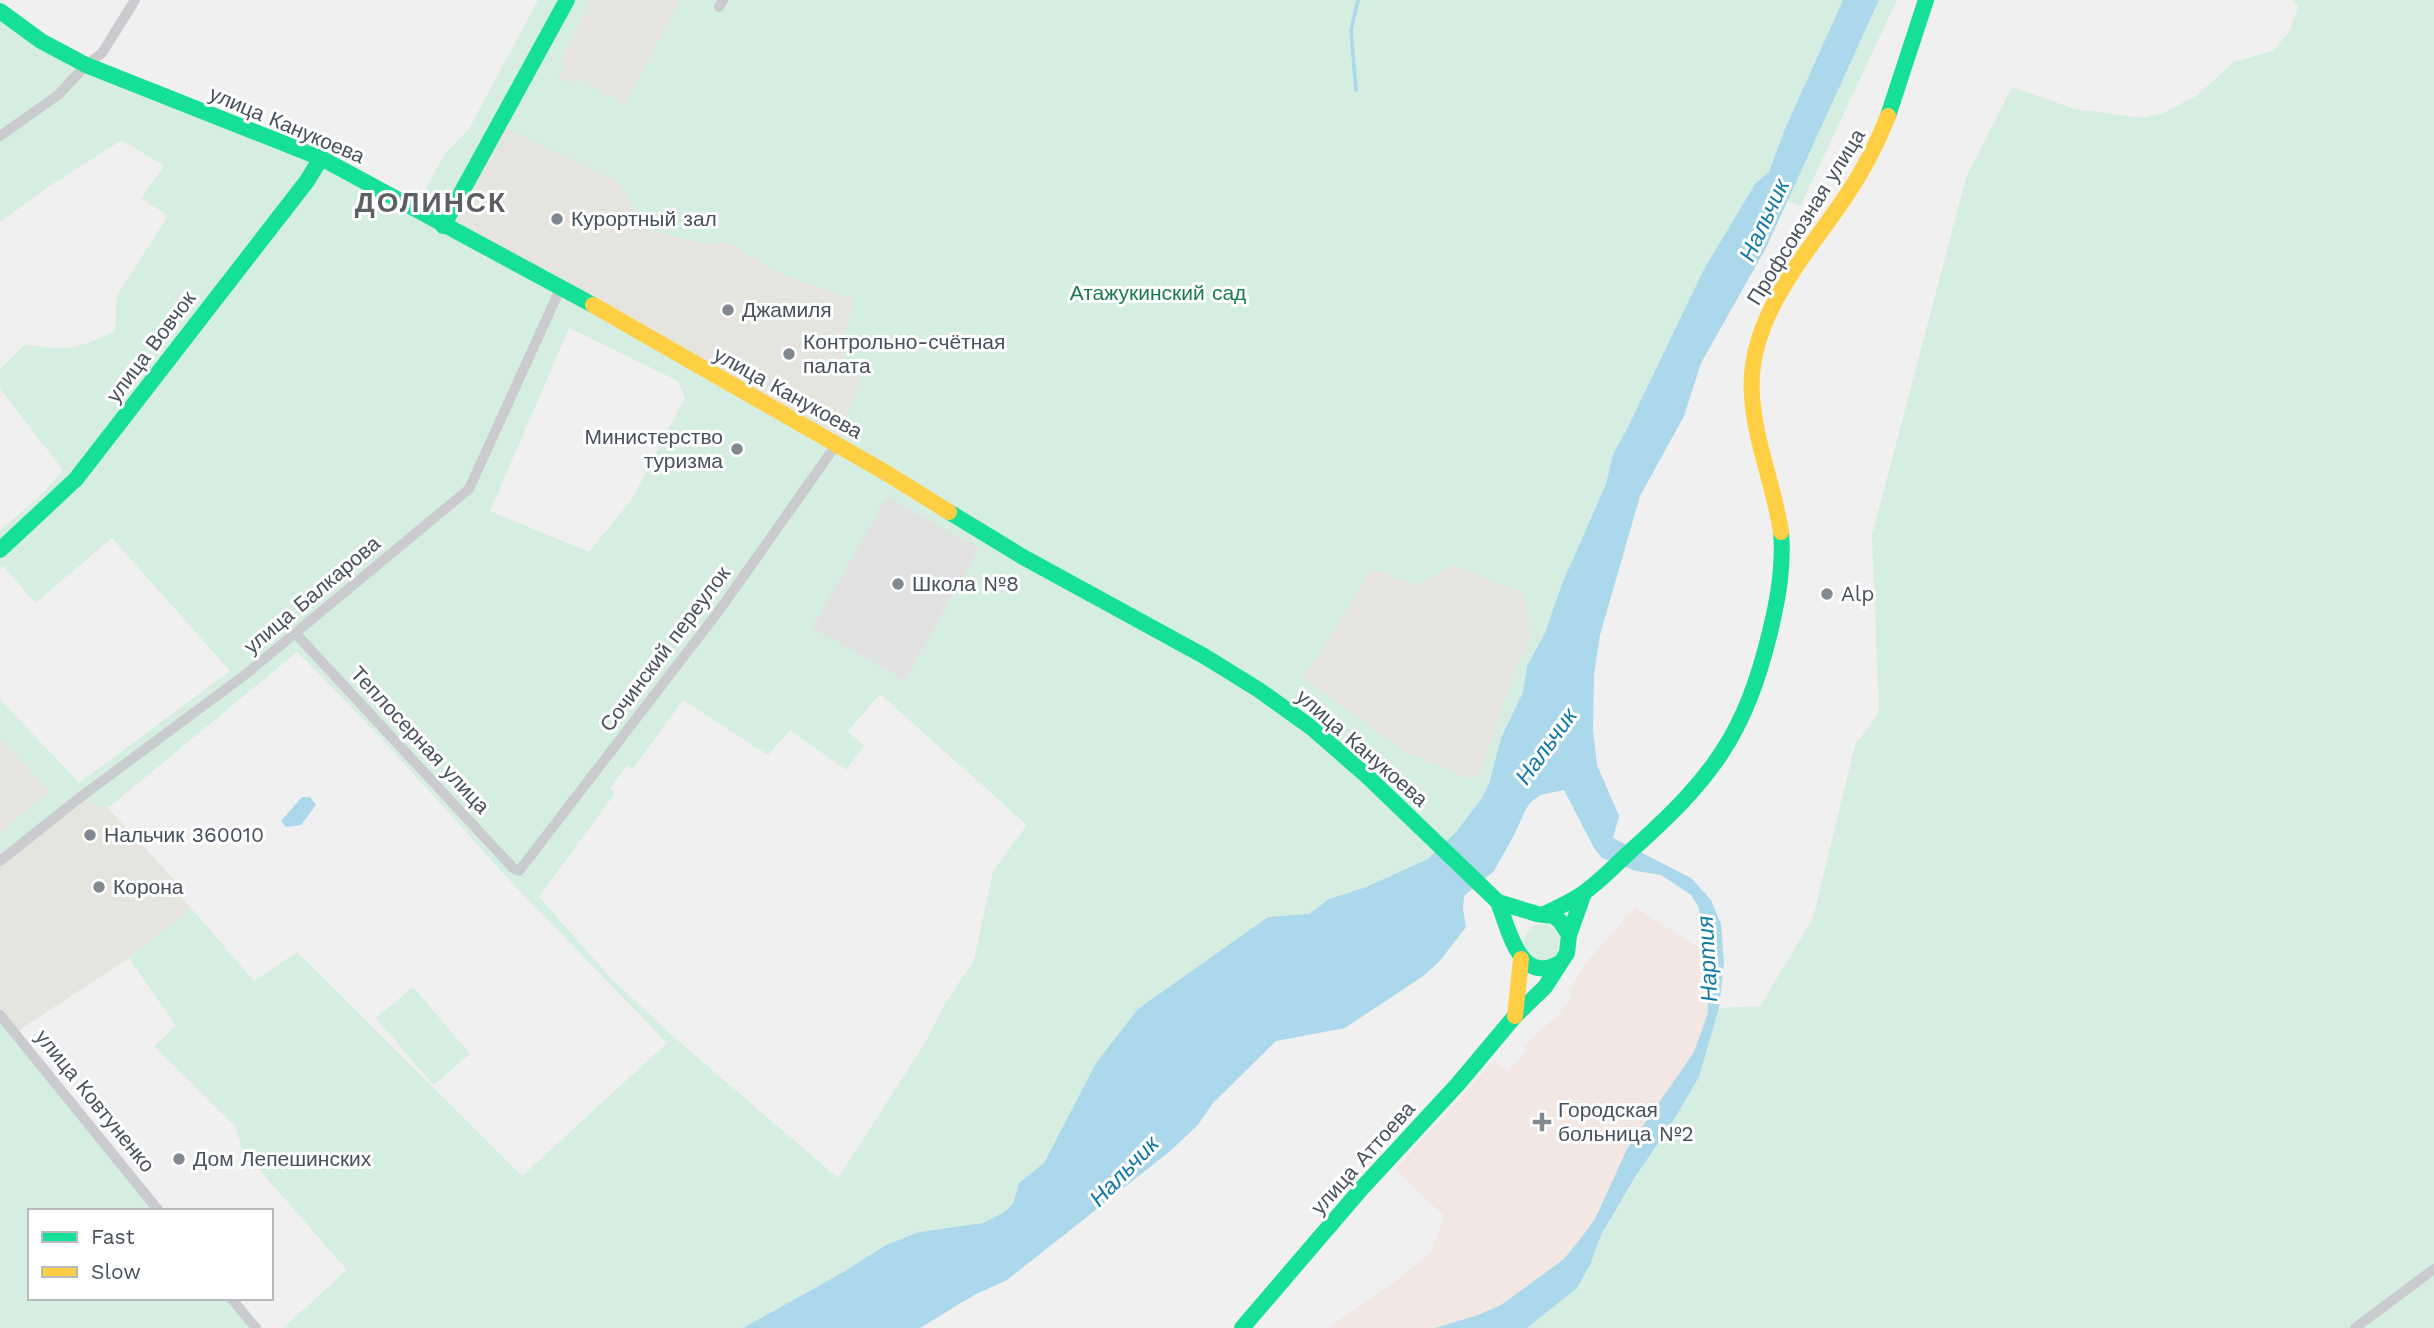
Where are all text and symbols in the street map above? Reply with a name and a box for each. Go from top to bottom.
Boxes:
street label: улица Канукоева [206,81,369,169]
street label: Профсоюзная улица [1741,124,1870,309]
water label: Нальчик [1734,174,1796,266]
district label: ДОЛИНСК [355,186,507,219]
place label: Курортный зал [571,206,717,231]
marker: Курортный зал [549,211,565,227]
park label: Атажукинский сад [1070,280,1246,305]
street label: улица Вовчок [101,286,201,407]
place label: Джамиля [742,297,832,322]
marker: Джамиля [720,302,736,318]
place label: Контрольно-счётная палата [803,329,1005,378]
street label: улица Канукоева [709,341,867,444]
marker: Контрольно-счётная палата [781,346,797,362]
place label: Министерство туризма [584,424,723,473]
marker: Министерство туризма [729,441,745,457]
street label: улица Балкарова [239,530,385,659]
street label: Сочинский переулок [594,560,735,736]
place label: Школа №8 [912,571,1019,596]
marker: Школа №8 [890,576,906,592]
place label: Alp [1841,581,1874,606]
marker: Alp [1819,586,1835,602]
street label: Теплосерная улица [346,661,495,819]
street label: улица Канукоева [1291,684,1434,812]
water label: Нальчик [1510,702,1584,790]
place label: Нальчик 360010 [104,822,264,847]
marker: Нальчик 360010 [82,827,98,843]
place label: Корона [113,874,184,899]
marker: Корона [91,879,107,895]
water label: Нартия [1692,915,1723,1003]
street label: улица Ковтуненко [30,1024,160,1177]
street label: улица Аттоева [1305,1096,1420,1219]
place label: Городская больница №2 [1558,1097,1694,1146]
marker: Городская больница №2 [1532,1112,1552,1132]
water label: Нальчик [1084,1130,1165,1212]
place label: Дом Лепешинских [193,1146,372,1171]
marker: Дом Лепешинских [171,1151,187,1167]
legend [28,1209,273,1300]
text: Fast [91,1224,135,1249]
text: Slow [91,1259,141,1284]

